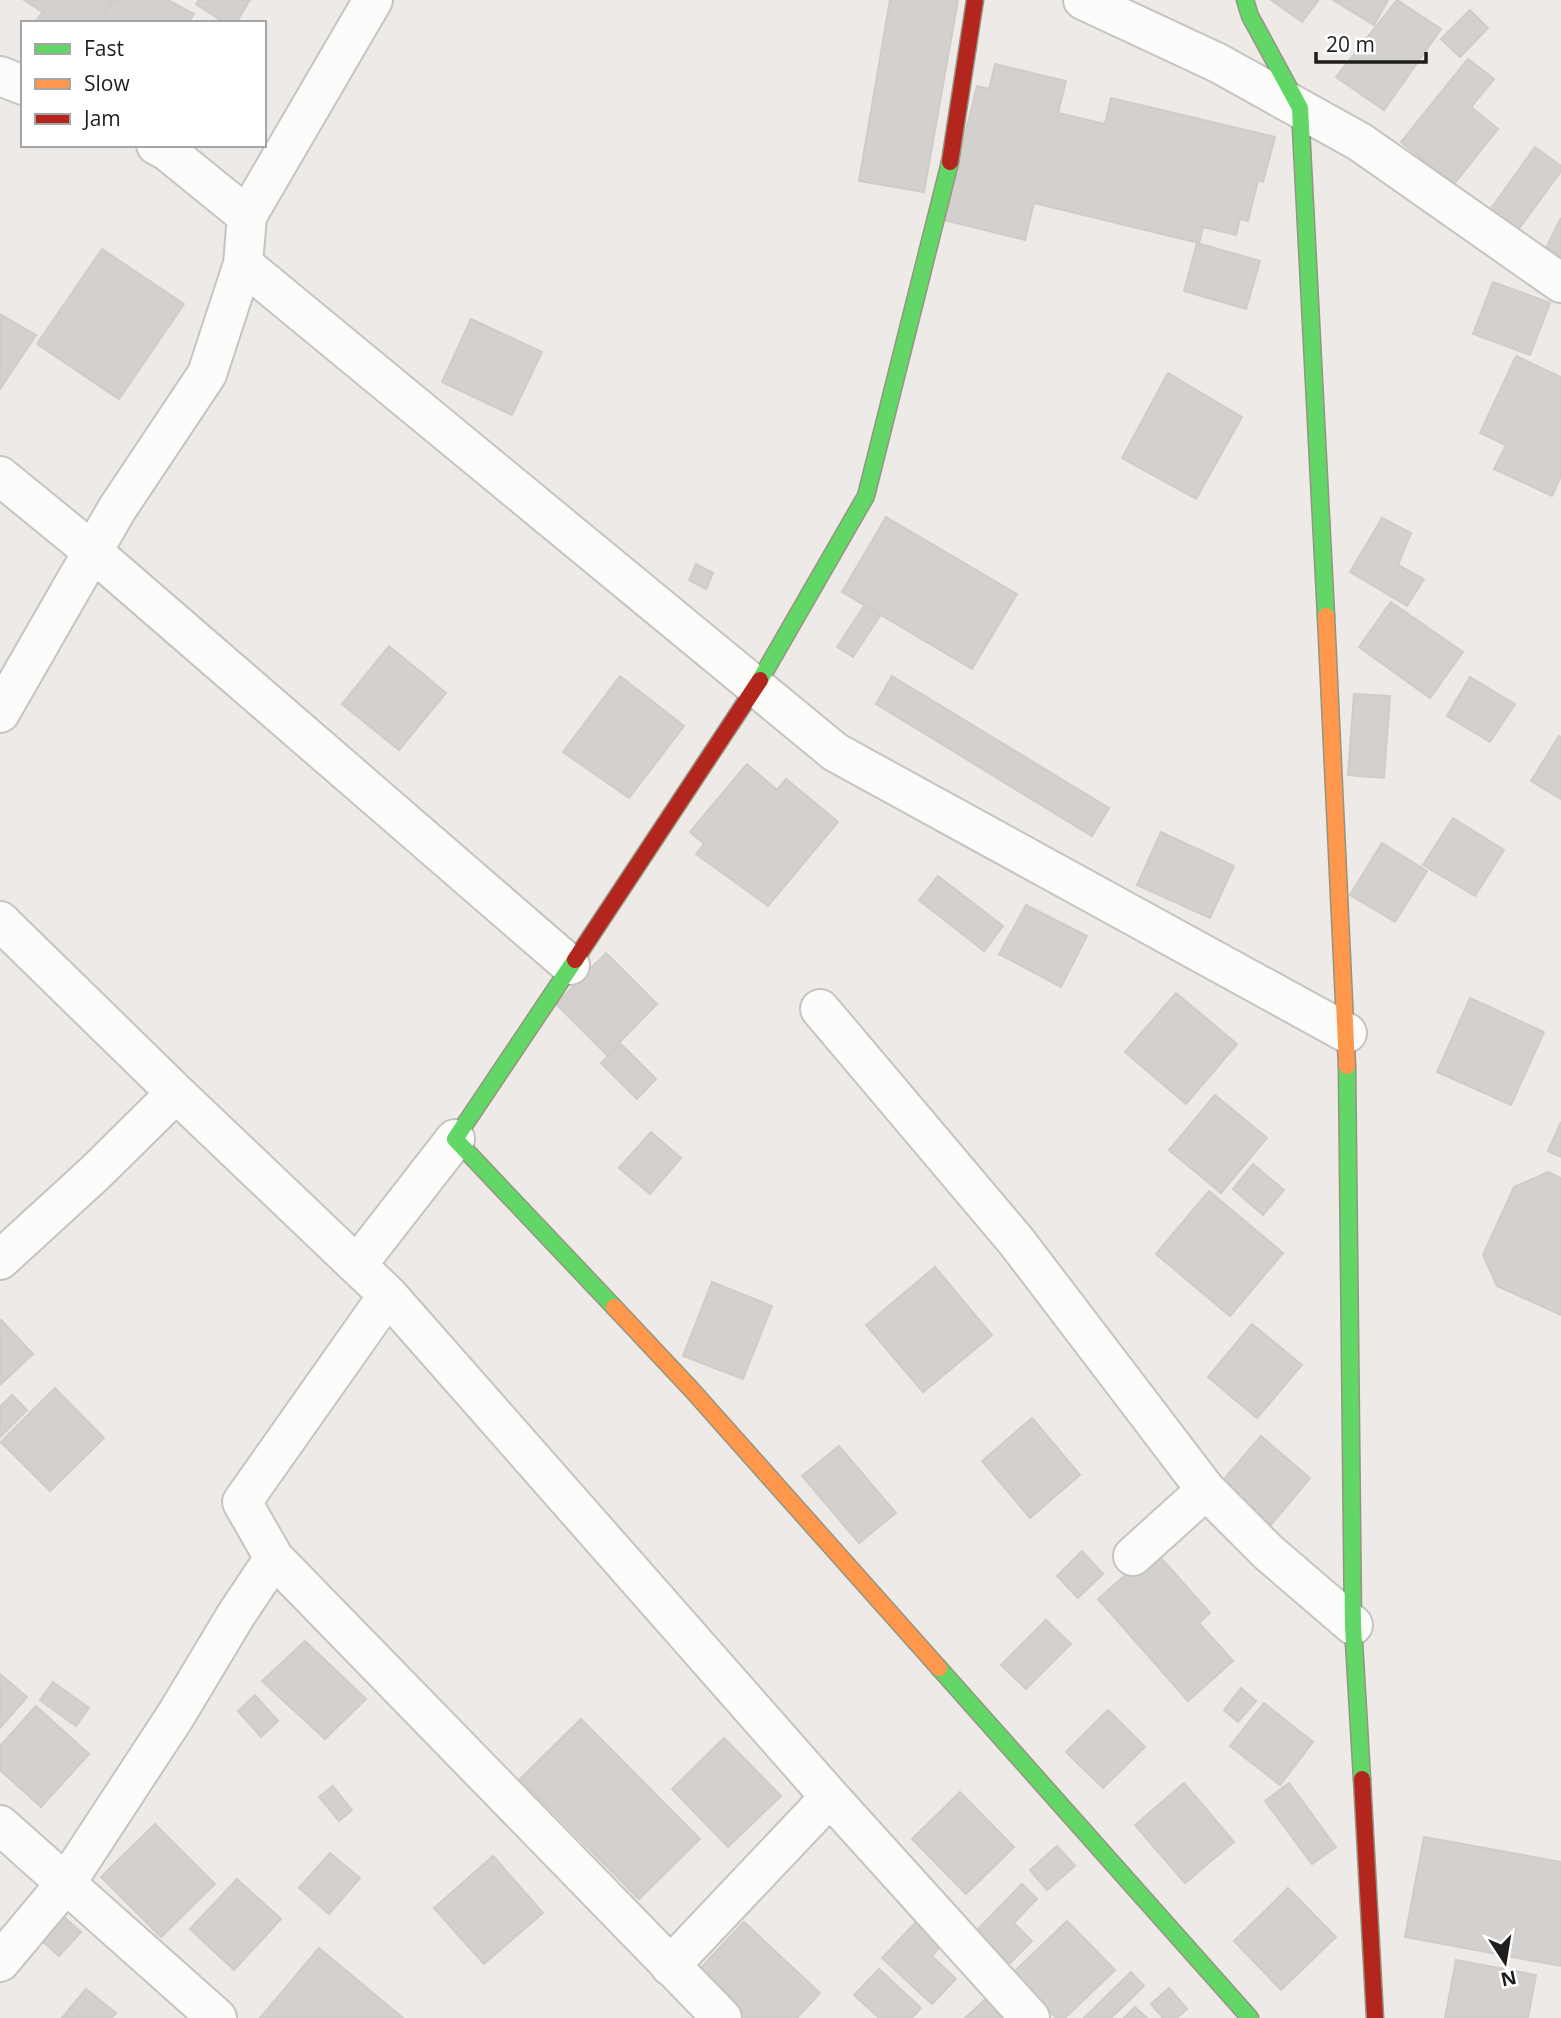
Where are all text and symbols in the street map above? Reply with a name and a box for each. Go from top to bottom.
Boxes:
legend [21,21,266,147]
scale bar [1316,21,1426,65]
text: 20 m [1326,30,1375,58]
text: Fast [84,34,124,62]
text: Slow [84,69,130,97]
text: Jam [82,104,121,132]
north arrow [1470,1927,1540,1997]
text: N [1498,1964,1519,1993]

